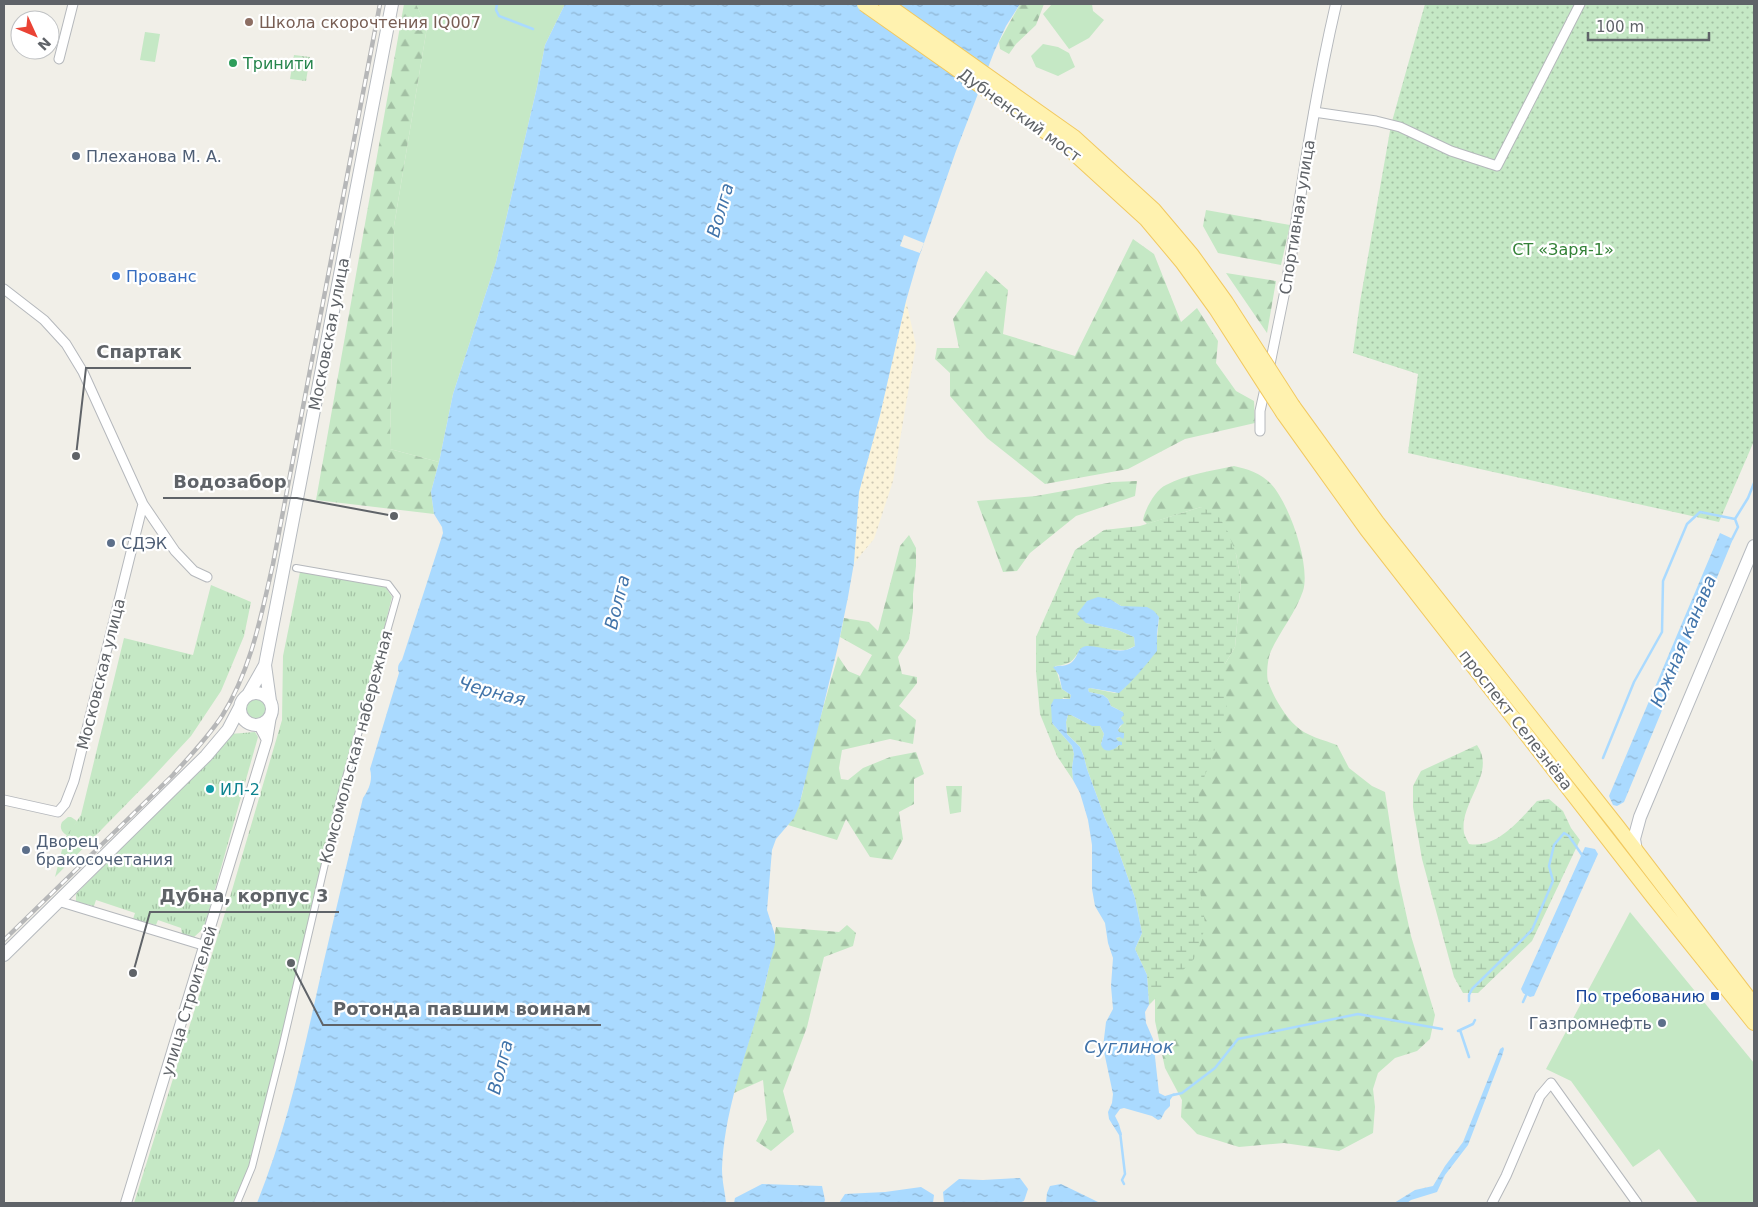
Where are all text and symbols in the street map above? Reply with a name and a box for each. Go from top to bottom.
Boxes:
north arrow [10,10,60,60]
scale bar [1588,10,1709,42]
place label: Школа скорочтения IQ007 [259,13,481,32]
marker: Школа скорочтения IQ007 [243,16,255,28]
text: 100 m [1596,18,1644,36]
text: N [35,34,54,54]
place label: Тринити [242,54,314,73]
marker: Тринити [227,57,239,69]
street label: Дубненский мост [955,64,1085,166]
street label: Спортивная улица [1275,138,1319,296]
place label: Плеханова М. А. [86,147,222,166]
marker: Плеханова М. А. [70,150,82,162]
water label: Волга [702,180,738,240]
park label: СТ «Заря-1» [1512,240,1614,259]
street label: Московская улица [305,256,353,412]
place label: Прованс [126,267,196,286]
marker: Прованс [110,270,122,282]
callout: Спартак [86,335,191,368]
text: Спартак [96,341,182,362]
callout: Водозабор [163,465,297,498]
text: Водозабор [173,471,287,492]
place label: СДЭК [121,534,168,553]
marker: СДЭК [105,537,117,549]
water label: Южная канава [1646,572,1720,710]
water label: Волга [600,573,634,631]
street label: Московская улица [73,596,129,752]
street label: Комсомольская набережная [316,628,396,866]
street label: проспект Селезнёва [1455,646,1577,794]
water label: Черная [456,672,528,710]
place label: ИЛ-2 [220,780,260,799]
marker: ИЛ-2 [204,783,216,795]
place label: Дворец бракосочетания [36,832,173,869]
marker: Дворец бракосочетания [20,844,32,856]
callout: Дубна, корпус 3 [150,879,339,912]
text: Дубна, корпус 3 [159,885,329,906]
street label: улица Строителей [157,923,221,1079]
place label: По требованию [1576,987,1705,1006]
marker: По требованию [1709,990,1721,1002]
callout: Ротонда павшим воинам [323,992,601,1025]
text: Ротонда павшим воинам [333,998,591,1019]
place label: Газпромнефть [1529,1014,1652,1033]
marker: Газпромнефть [1656,1017,1668,1029]
water label: Суглинок [1084,1036,1174,1057]
water label: Волга [483,1038,517,1096]

